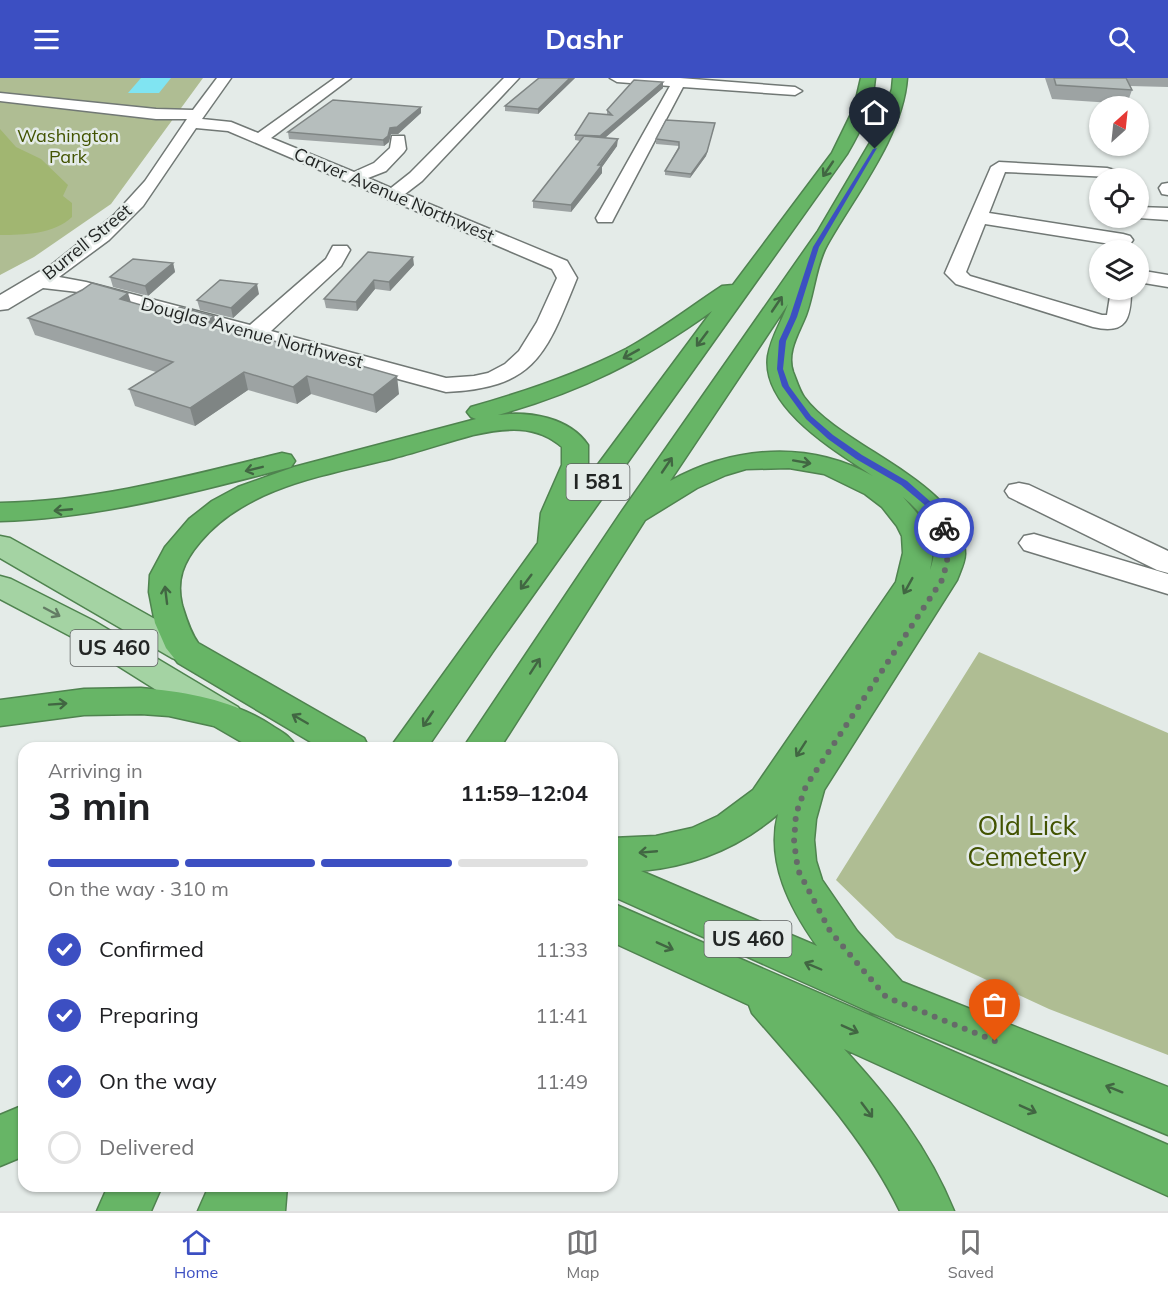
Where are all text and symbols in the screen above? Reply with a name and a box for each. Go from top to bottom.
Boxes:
text: Dashr [545,22,623,56]
icon: menu [30,23,63,56]
icon: search [1105,23,1138,56]
pin [849,87,900,149]
icon: home [858,96,891,129]
north arrow [1089,96,1149,156]
map controls [1089,96,1149,300]
park label: Washington Park [17,124,119,168]
street label: Carver Avenue Northwest [290,142,498,247]
one-way arrow [822,160,834,177]
button: locate [1089,168,1149,228]
street label: Burrell Street [37,199,136,285]
button: layers [1089,240,1149,300]
street label: Douglas Avenue Northwest [139,292,366,373]
one-way arrow [771,297,783,313]
one-way arrow [696,331,709,347]
one-way arrow [623,349,641,360]
one-way arrow [792,457,811,468]
one-way arrow [661,458,673,474]
one-way arrow [244,463,263,475]
road number: I 581 [566,464,630,500]
courier [914,498,974,558]
one-way arrow [54,505,74,516]
icon: bike [928,512,961,545]
one-way arrow [520,573,532,589]
one-way arrow [902,577,914,594]
one-way arrow [160,586,171,606]
one-way arrow [43,607,61,618]
road number: US 460 [70,630,158,666]
one-way arrow [528,657,541,674]
one-way arrow [47,699,67,710]
one-way arrow [422,710,434,727]
one-way arrow [292,713,309,725]
one-way arrow [795,741,807,757]
text: Arriving in [48,758,143,783]
text: 11:59–12:04 [460,779,588,807]
text: 3 min [48,781,151,830]
park label: Old Lick Cemetery [967,808,1087,873]
one-way arrow [639,847,659,858]
text: On the way · 310 m [48,876,229,901]
road number: US 460 [704,921,792,957]
icon: check [48,933,81,966]
text: Confirmed [99,935,204,963]
text: 11:33 [535,937,588,962]
one-way arrow [656,941,674,952]
one-way arrow [804,960,823,971]
pin [969,979,1020,1041]
icon: bag [978,988,1011,1021]
icon: check [48,999,81,1032]
text: Preparing [99,1001,199,1029]
text: 11:41 [535,1003,588,1028]
one-way arrow [841,1024,859,1035]
icon: check [48,1065,81,1098]
text: On the way [99,1067,217,1095]
text: 11:49 [535,1069,588,1094]
one-way arrow [1105,1083,1123,1094]
one-way arrow [861,1102,873,1118]
one-way arrow [1019,1103,1037,1115]
text: Delivered [99,1133,194,1161]
tab: Home [174,1226,218,1282]
tab: Map [566,1226,599,1282]
tab: Saved [948,1226,994,1282]

